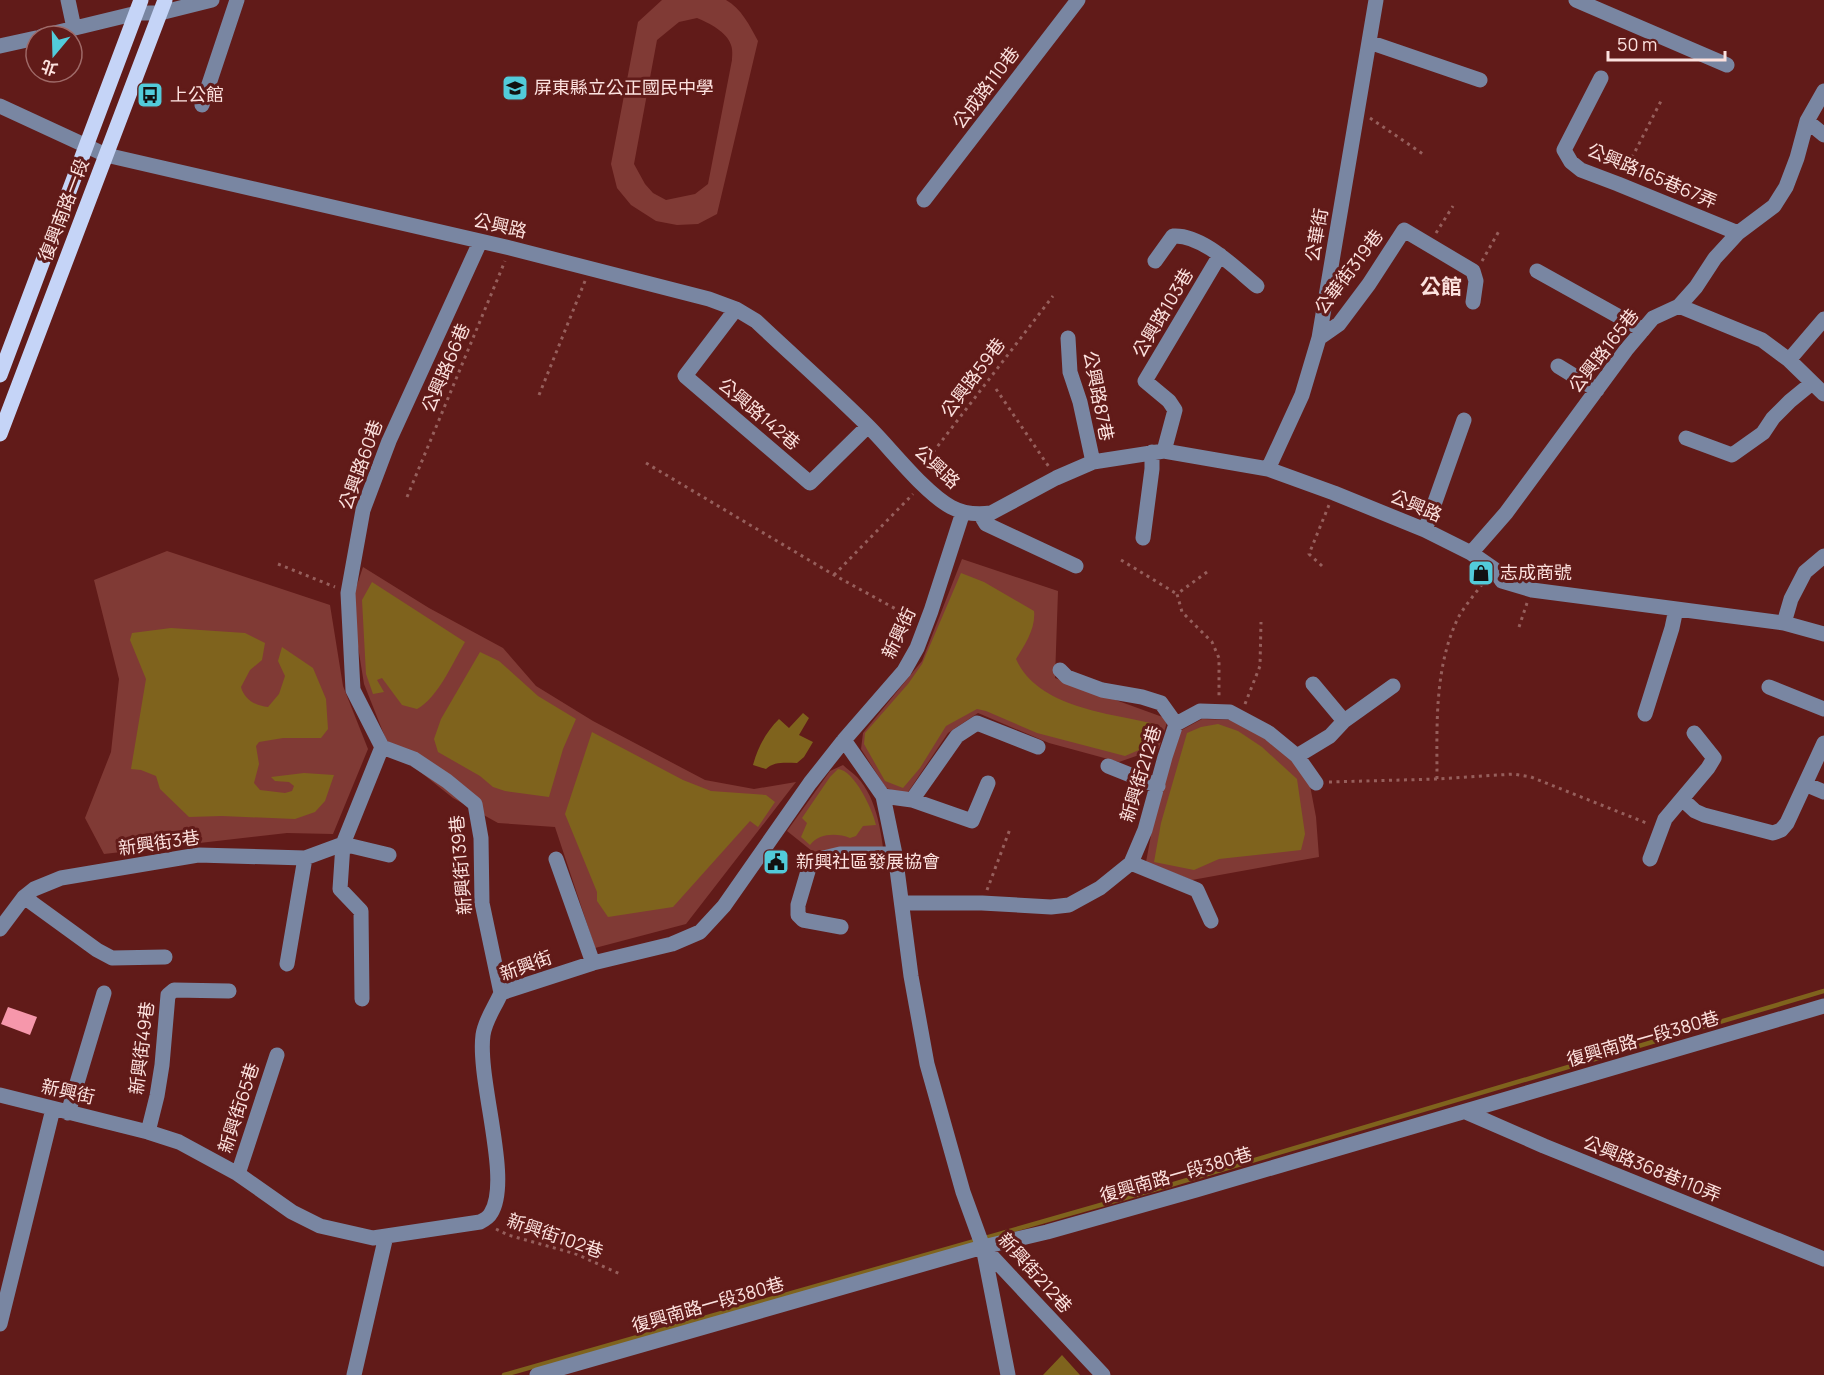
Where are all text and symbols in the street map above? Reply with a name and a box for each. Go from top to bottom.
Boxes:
north arrow [24,24,84,84]
scale bar [1608,24,1725,62]
text: 50 m [1617,32,1657,56]
street label: 公成路110巷 [946,41,1024,133]
text: 北 [38,55,60,81]
school or university icon: 屏東縣立公正國民中學 [500,73,530,103]
place label: 屏東縣立公正國民中學 [534,75,714,99]
bus stop icon: 上公館 [135,80,165,110]
place label: 上公館 [170,82,224,106]
street label: 公興路165巷67弄 [1584,137,1721,213]
street label: 復興南路一段 [33,155,94,264]
street label: 公華街 [1300,206,1333,263]
street label: 公興路 [471,207,529,243]
street label: 公華街319巷 [1308,224,1388,319]
street label: 公興路103巷 [1126,263,1198,362]
district label: 公館 [1420,272,1462,300]
street label: 公興路165巷 [1563,303,1644,397]
street label: 公興路66巷 [416,319,475,416]
street label: 公興路59巷 [934,333,1010,422]
street label: 公興路87巷 [1078,349,1119,443]
street label: 公興路142巷 [714,372,806,455]
street label: 公興路60巷 [333,416,387,513]
street label: 公興路 [910,439,966,493]
street label: 公興路 [1387,483,1446,527]
shop icon: 志成商號 [1466,558,1496,588]
place label: 志成商號 [1500,560,1572,584]
street label: 新興街 [876,603,920,662]
street label: 新興街212巷 [1114,723,1166,825]
street label: 新興街139巷 [444,814,476,916]
street label: 新興街3巷 [117,824,201,860]
public building icon: 新興社區發展協會 [761,847,791,877]
place label: 新興社區發展協會 [796,849,940,873]
street label: 新興街 [496,945,555,986]
street label: 新興街49巷 [123,1000,159,1096]
street label: 復興南路一段380巷 [1564,1005,1722,1071]
street label: 新興街65巷 [212,1059,264,1156]
street label: 新興街 [39,1073,97,1109]
street label: 公興路368巷110弄 [1580,1129,1725,1207]
street label: 復興南路一段380巷 [1097,1141,1255,1207]
street label: 新興街102巷 [504,1207,607,1263]
street label: 新興街212巷 [994,1227,1078,1317]
street label: 復興南路一段380巷 [629,1271,787,1337]

